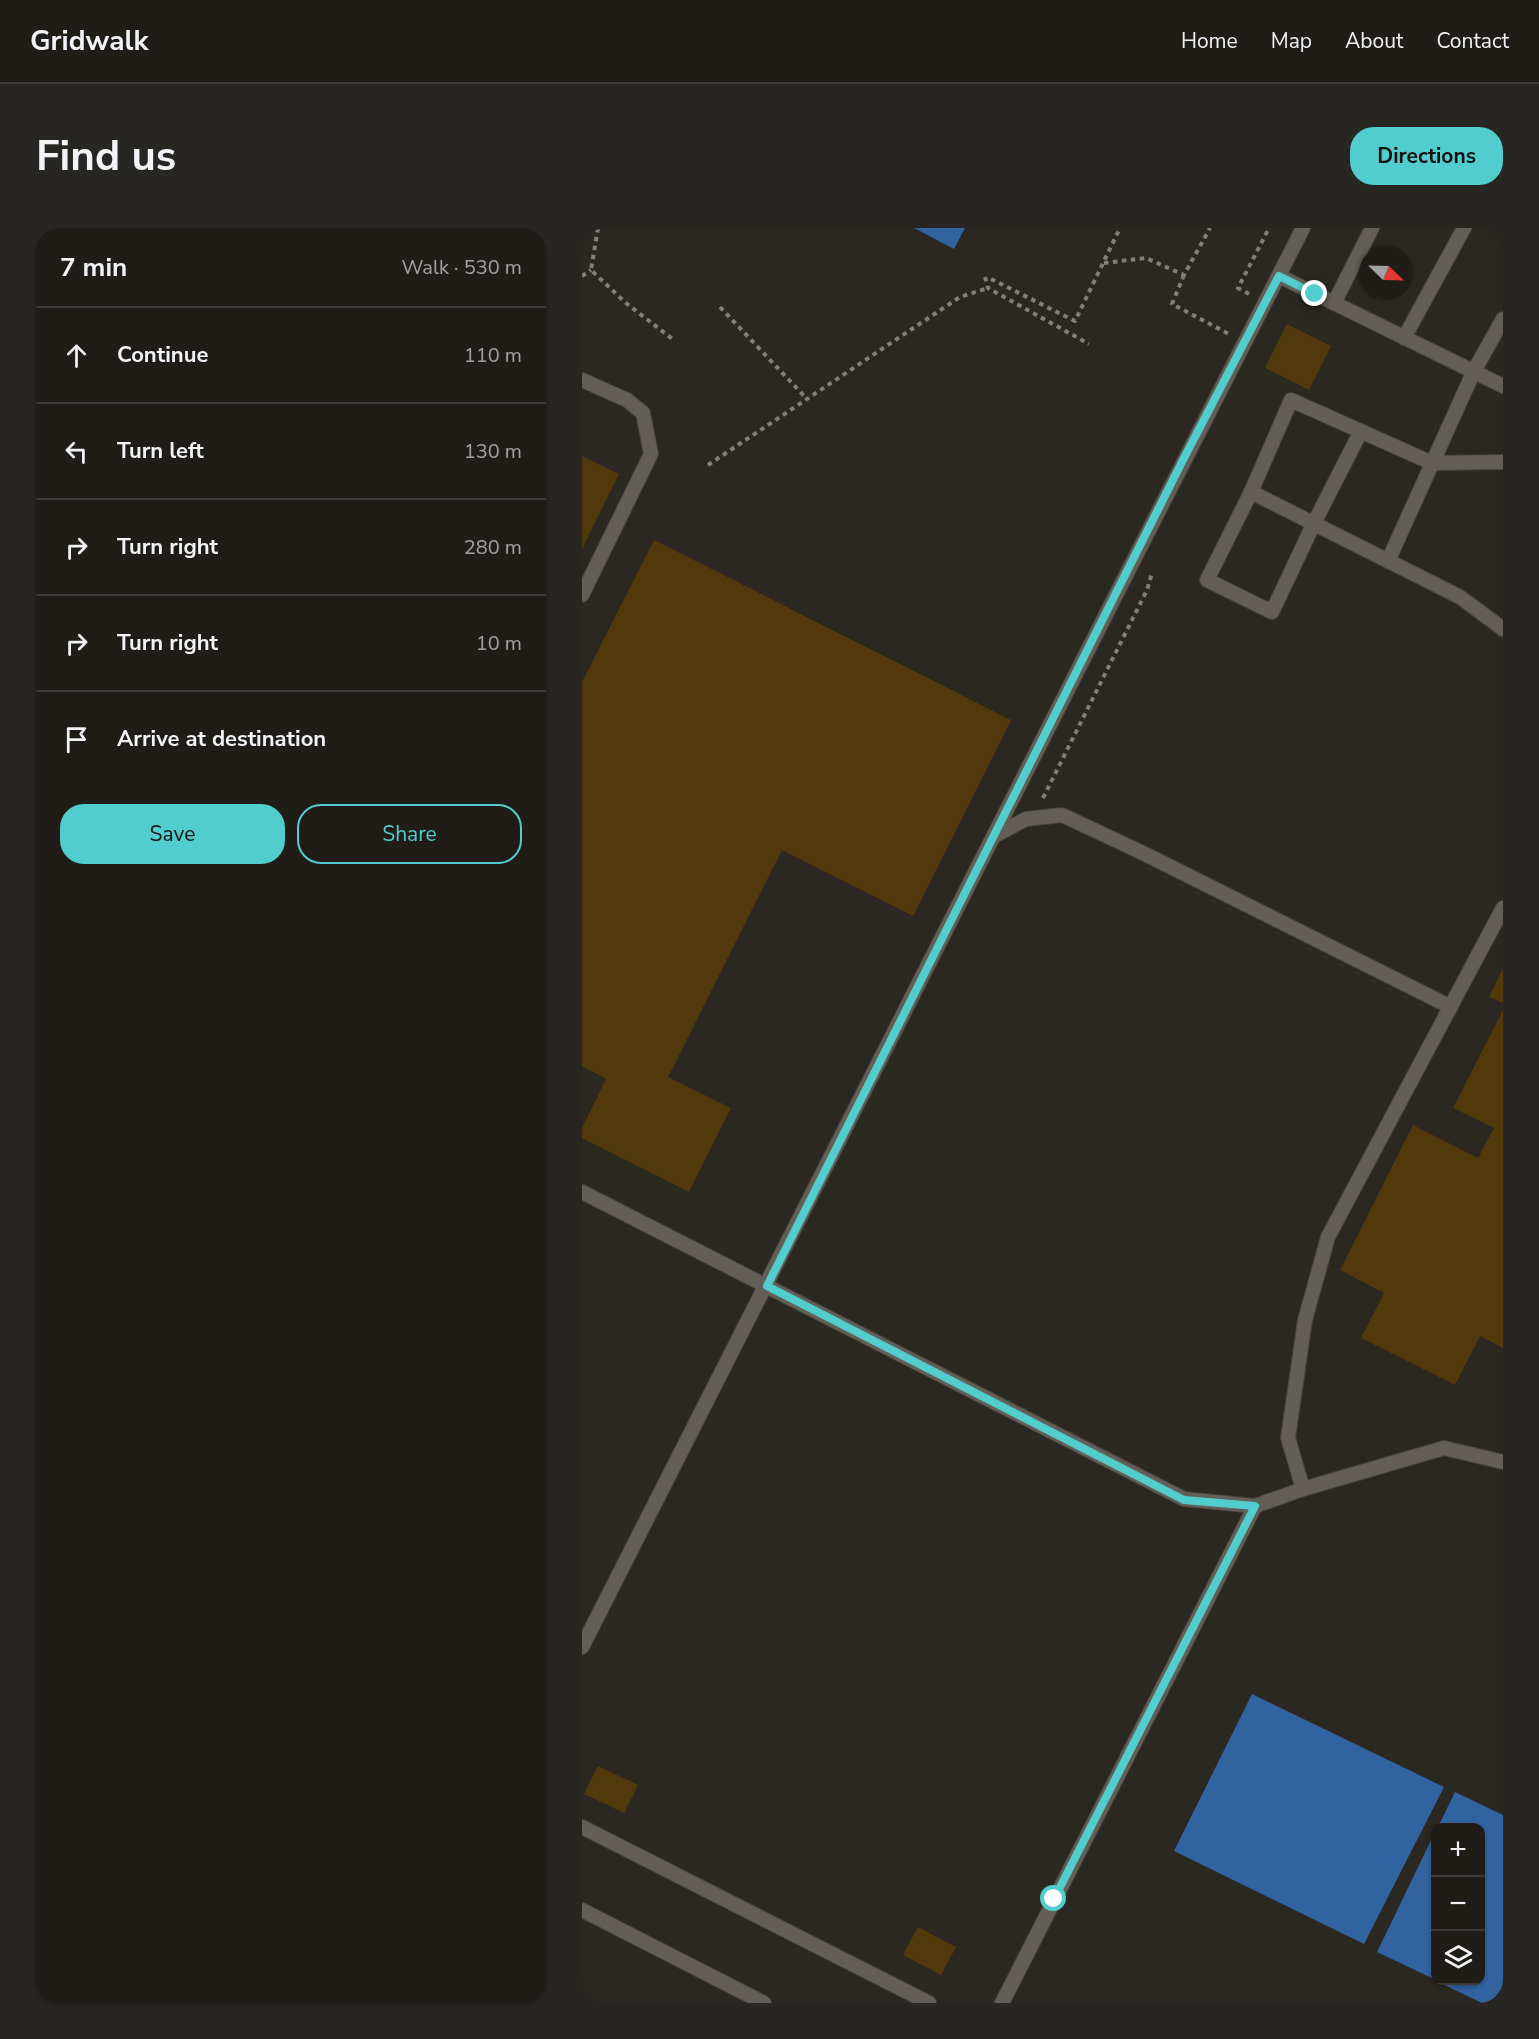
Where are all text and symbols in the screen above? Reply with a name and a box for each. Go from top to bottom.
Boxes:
text: Gridwalk [30,22,148,60]
text: Home [1181,27,1238,55]
text: Map [1271,27,1312,55]
text: About [1345,27,1403,55]
text: Contact [1436,27,1509,55]
button: Directions [1350,127,1503,185]
text: Find us [36,128,176,185]
north arrow [1359,246,1413,300]
text: 7 min [60,250,127,285]
text: Walk · 530 m [402,254,522,281]
route end [1301,280,1327,306]
icon: ahead [60,339,93,372]
text: Continue [117,340,208,370]
text: 110 m [464,342,522,369]
icon: left [60,435,93,468]
text: Turn left [117,436,204,466]
text: 130 m [464,438,522,465]
icon: right [60,531,93,564]
text: Turn right [117,532,218,562]
text: 280 m [464,534,522,561]
icon: right [60,627,93,660]
text: Turn right [117,628,218,658]
text: 10 m [476,630,522,657]
icon: arrive [60,723,93,756]
text: Arrive at destination [117,724,326,754]
button: Save [60,804,285,864]
button: Share [297,804,522,864]
map controls [1431,1823,1485,1985]
button: + [1431,1823,1485,1877]
button: − [1431,1877,1485,1931]
route start [1040,1885,1066,1911]
button: layers [1431,1931,1485,1985]

